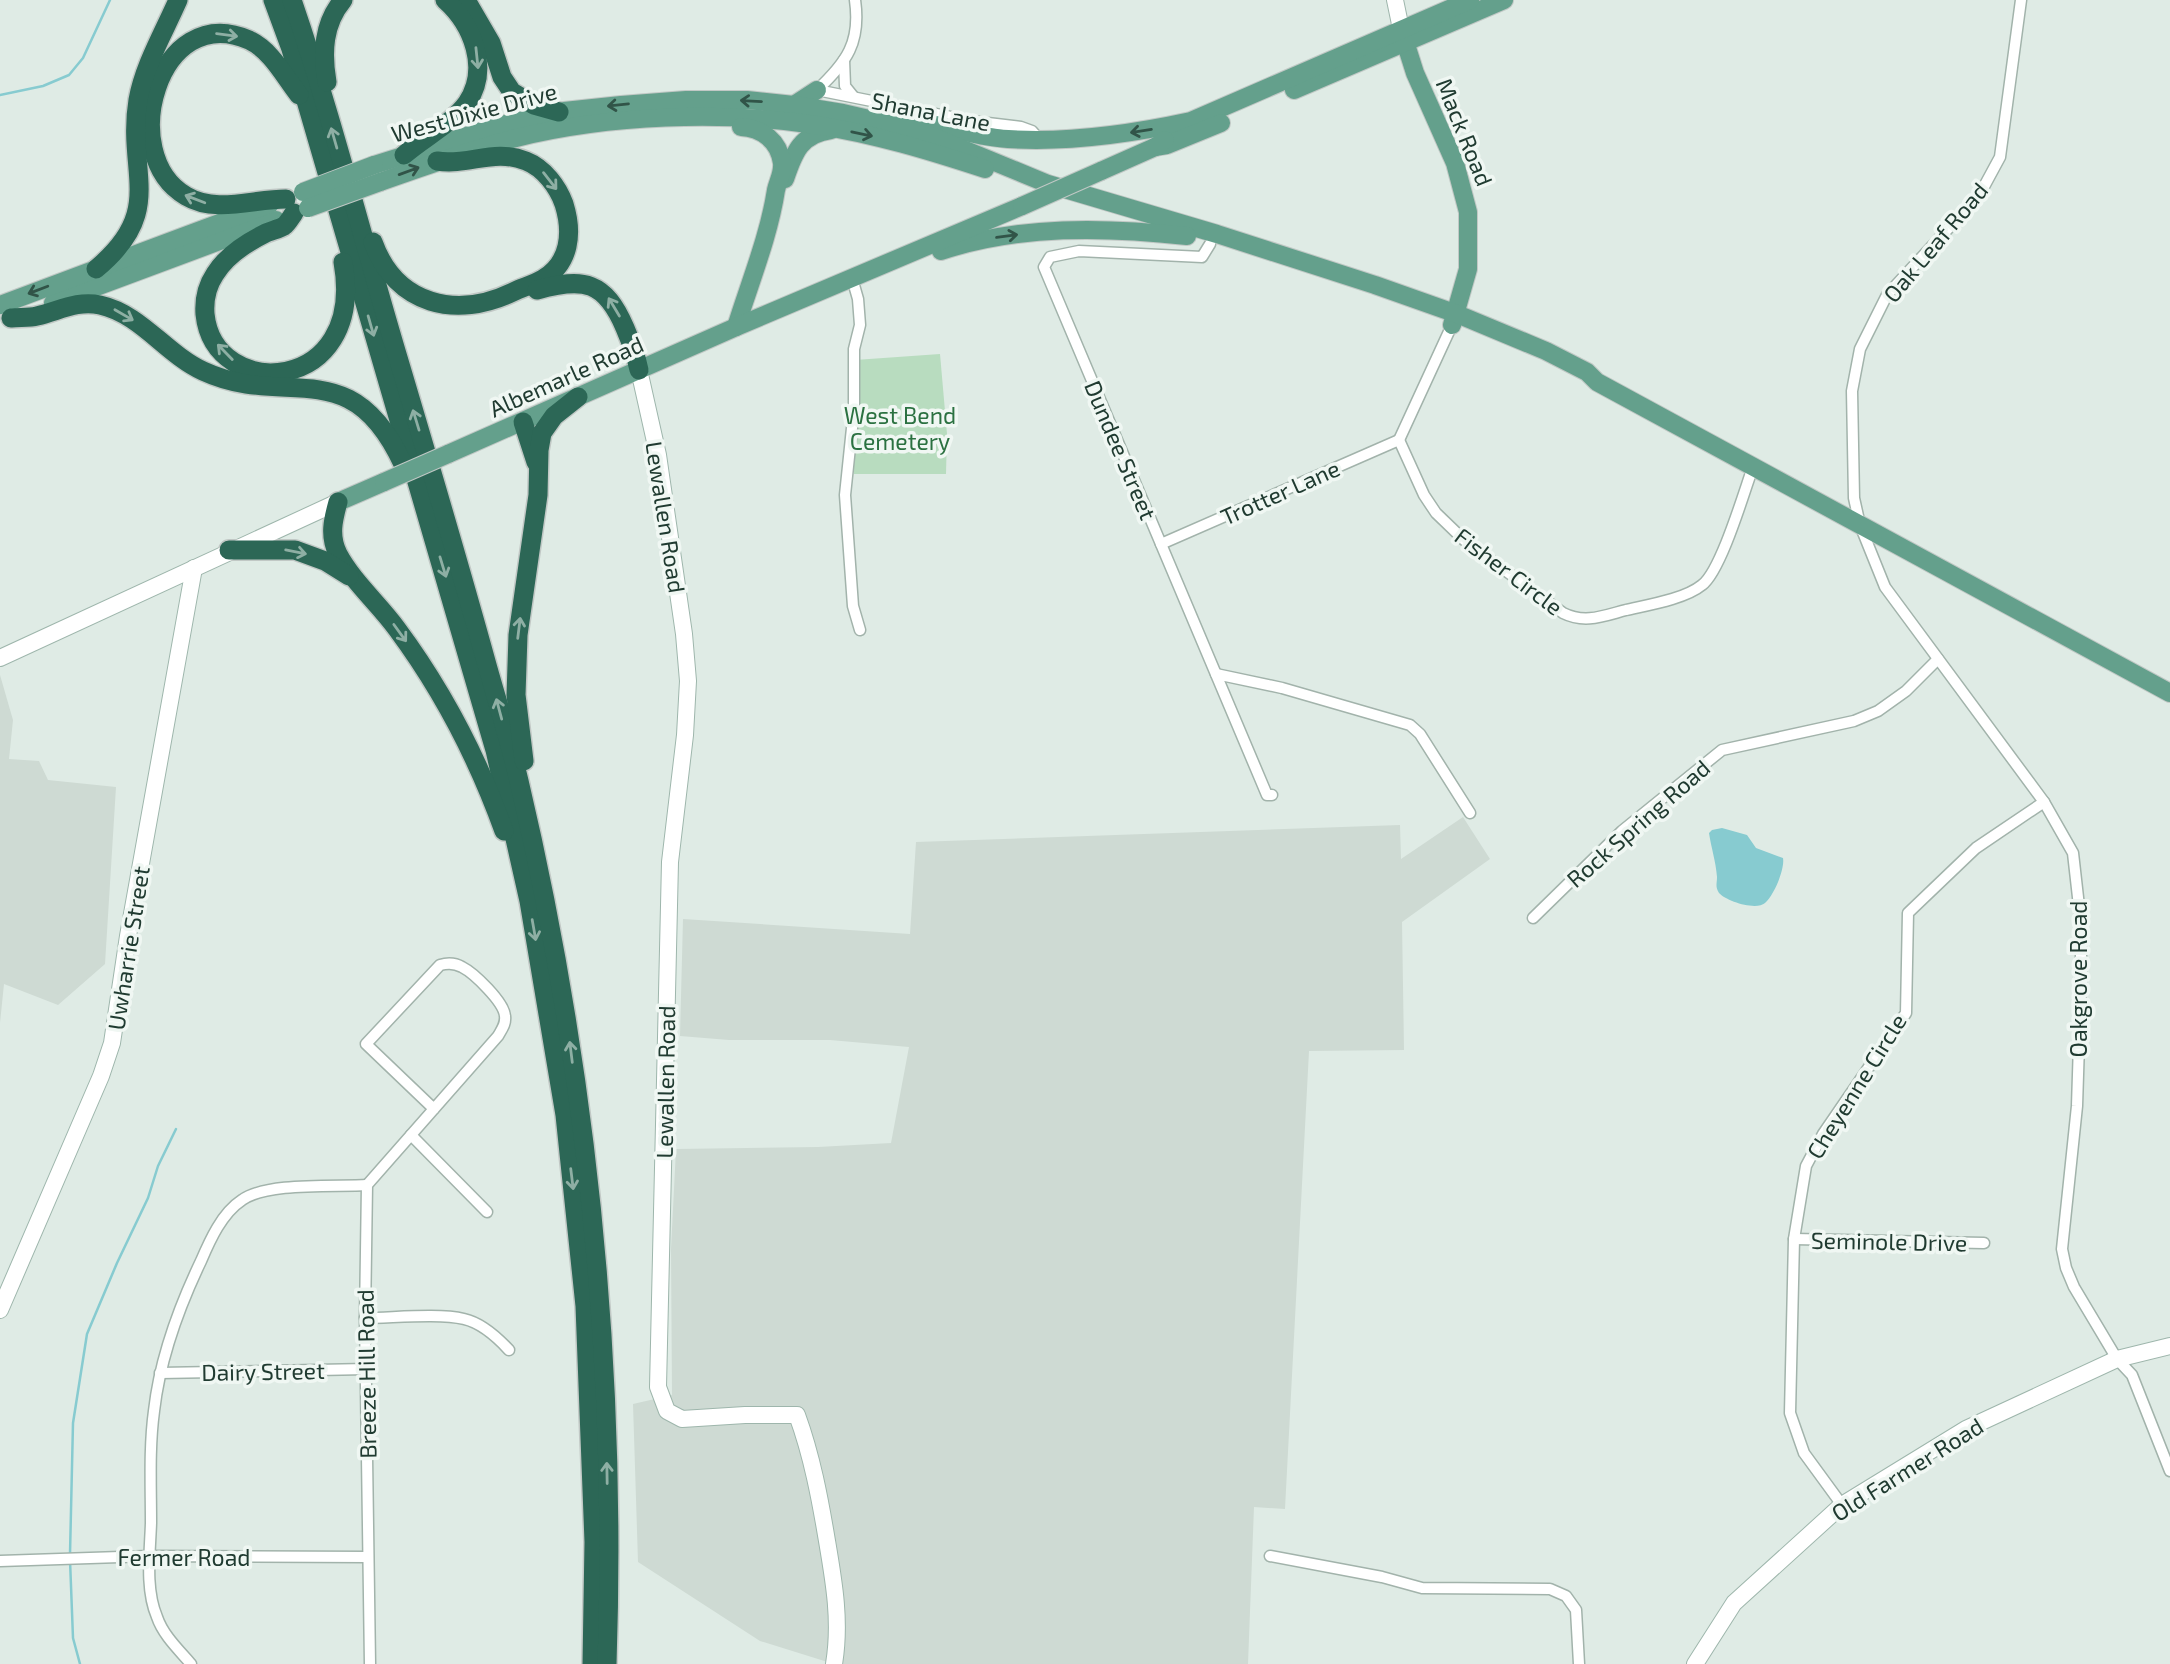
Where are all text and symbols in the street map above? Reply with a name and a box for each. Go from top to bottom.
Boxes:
one-way arrow [215,29,238,42]
one-way arrow [471,46,484,69]
street label: Mack Road [1431,74,1499,190]
street label: West Dixie Drive [388,76,560,148]
street label: Shana Lane [869,86,993,136]
one-way arrow [740,94,763,107]
one-way arrow [607,99,630,112]
one-way arrow [1130,125,1152,138]
one-way arrow [327,127,340,149]
one-way arrow [850,128,873,142]
one-way arrow [397,164,419,176]
one-way arrow [543,172,558,190]
street label: Oak Leaf Road [1877,176,1993,308]
one-way arrow [184,191,206,204]
one-way arrow [995,229,1018,242]
one-way arrow [28,285,49,298]
one-way arrow [607,298,621,318]
one-way arrow [113,308,133,322]
one-way arrow [366,315,379,337]
street label: Albemarle Road [485,329,647,423]
one-way arrow [216,344,233,361]
street label: Dundee Street [1079,376,1163,524]
park label: West Bend Cemetery [844,401,956,455]
one-way arrow [409,409,422,431]
street label: Lewallen Road [640,439,692,595]
street label: Trotter Lane [1216,453,1344,531]
street label: Fisher Circle [1450,521,1568,621]
one-way arrow [284,546,307,559]
one-way arrow [437,556,450,578]
one-way arrow [513,617,526,640]
one-way arrow [393,623,407,642]
one-way arrow [492,698,505,720]
street label: Rock Spring Road [1561,753,1715,893]
street label: Uwharrie Street [101,864,155,1032]
street label: Oakgrove Road [2064,901,2092,1057]
one-way arrow [528,918,541,941]
street label: Lewallen Road [650,1005,680,1159]
street label: Cheyenne Circle [1800,1008,1912,1164]
one-way arrow [564,1041,577,1064]
one-way arrow [566,1168,579,1190]
street label: Seminole Drive [1811,1226,1967,1256]
street label: Breeze Hill Road [351,1289,381,1459]
street label: Dairy Street [201,1356,325,1386]
street label: Old Farmer Road [1826,1411,1988,1527]
one-way arrow [600,1462,614,1485]
street label: Fermer Road [118,1543,250,1571]

